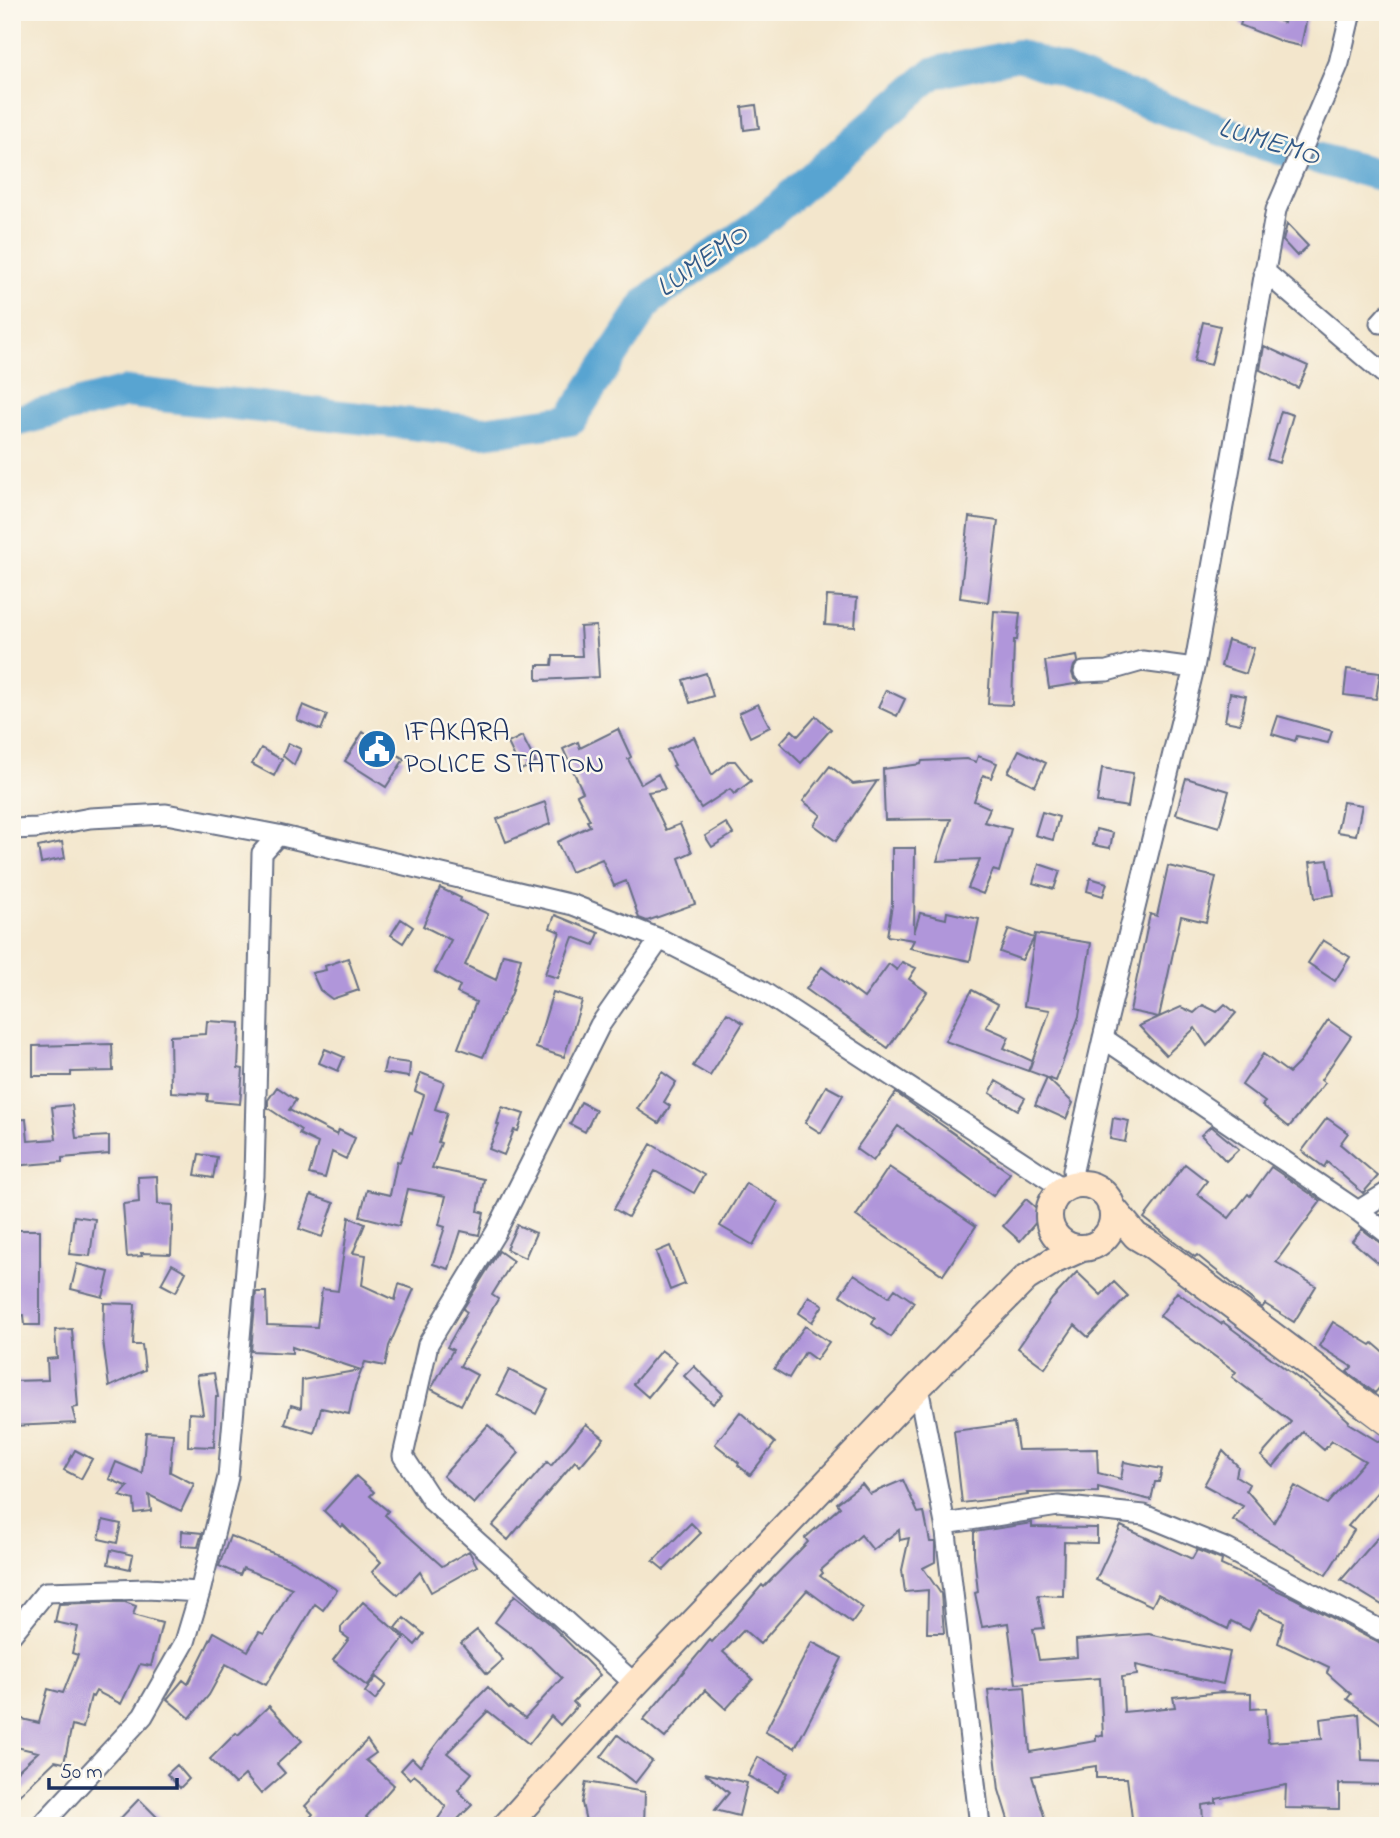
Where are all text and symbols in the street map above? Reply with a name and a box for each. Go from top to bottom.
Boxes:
water label: LUMEMO [1213,107,1327,180]
water label: LUMEMO [648,213,759,310]
place label: IFAKARA POLICE STATION [404,713,604,786]
public building icon: IFAKARA POLICE STATION [356,728,398,770]
scale bar [49,1747,177,1791]
text: 50 m [60,1758,103,1788]

